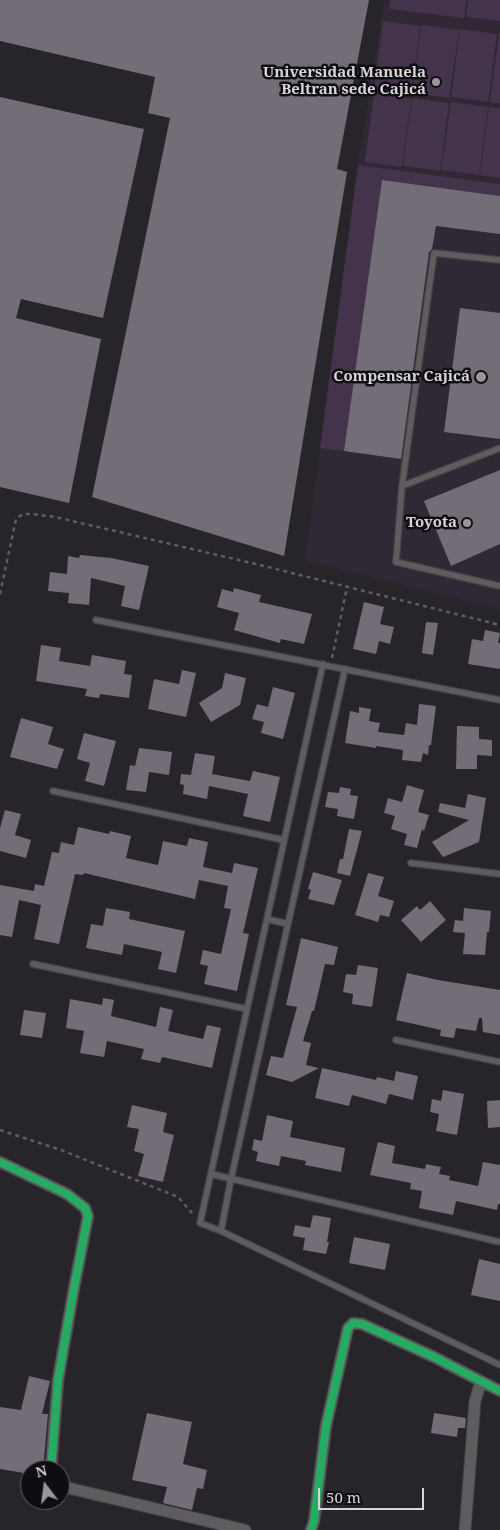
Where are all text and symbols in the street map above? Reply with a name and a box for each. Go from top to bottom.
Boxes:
place label: Universidad Manuela Beltran sede Cajicá [263,64,426,99]
marker: Universidad Manuela Beltran sede Cajicá [430,76,442,88]
place label: Compensar Cajicá [333,368,470,386]
marker: Compensar Cajicá [474,370,488,384]
place label: Toyota [406,514,457,532]
marker: Toyota [461,517,473,529]
north arrow [20,1460,70,1510]
text: N [33,1460,49,1482]
scale bar [320,1478,426,1510]
text: 50 m [326,1487,361,1507]

